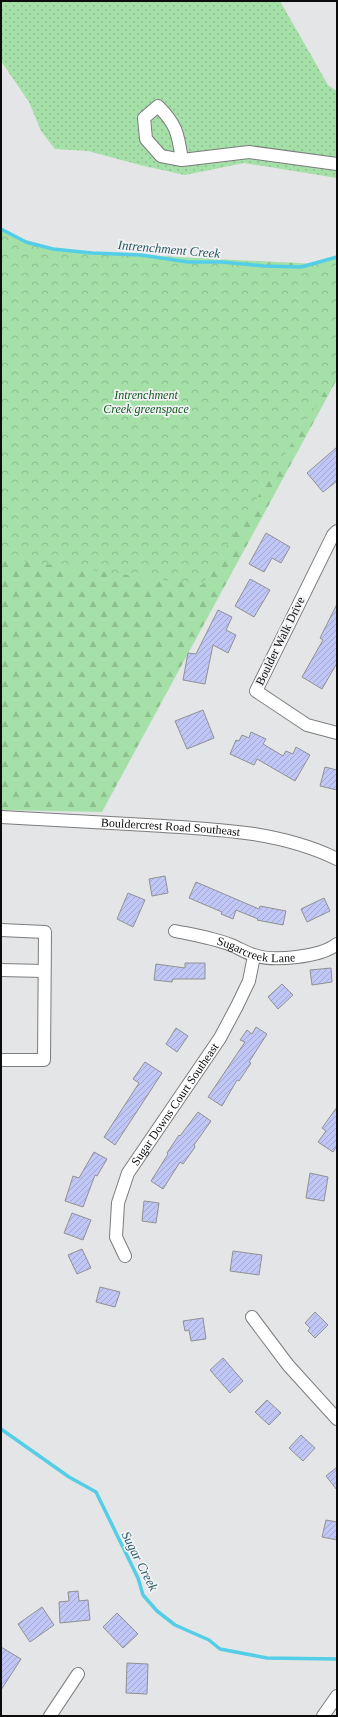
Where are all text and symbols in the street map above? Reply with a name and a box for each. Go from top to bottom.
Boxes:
water label: Intrenchment Creek [116,237,221,261]
park label: Intrenchment Creek greenspace [103,388,189,416]
street label: Boulder Walk Drive [252,594,308,688]
street label: Bouldercrest Road Southeast [101,815,242,839]
street label: Sugarcreek Lane [215,934,296,965]
street label: Sugar Downs Court Southeast [128,1040,222,1168]
water label: Sugar Creek [119,1529,162,1594]

